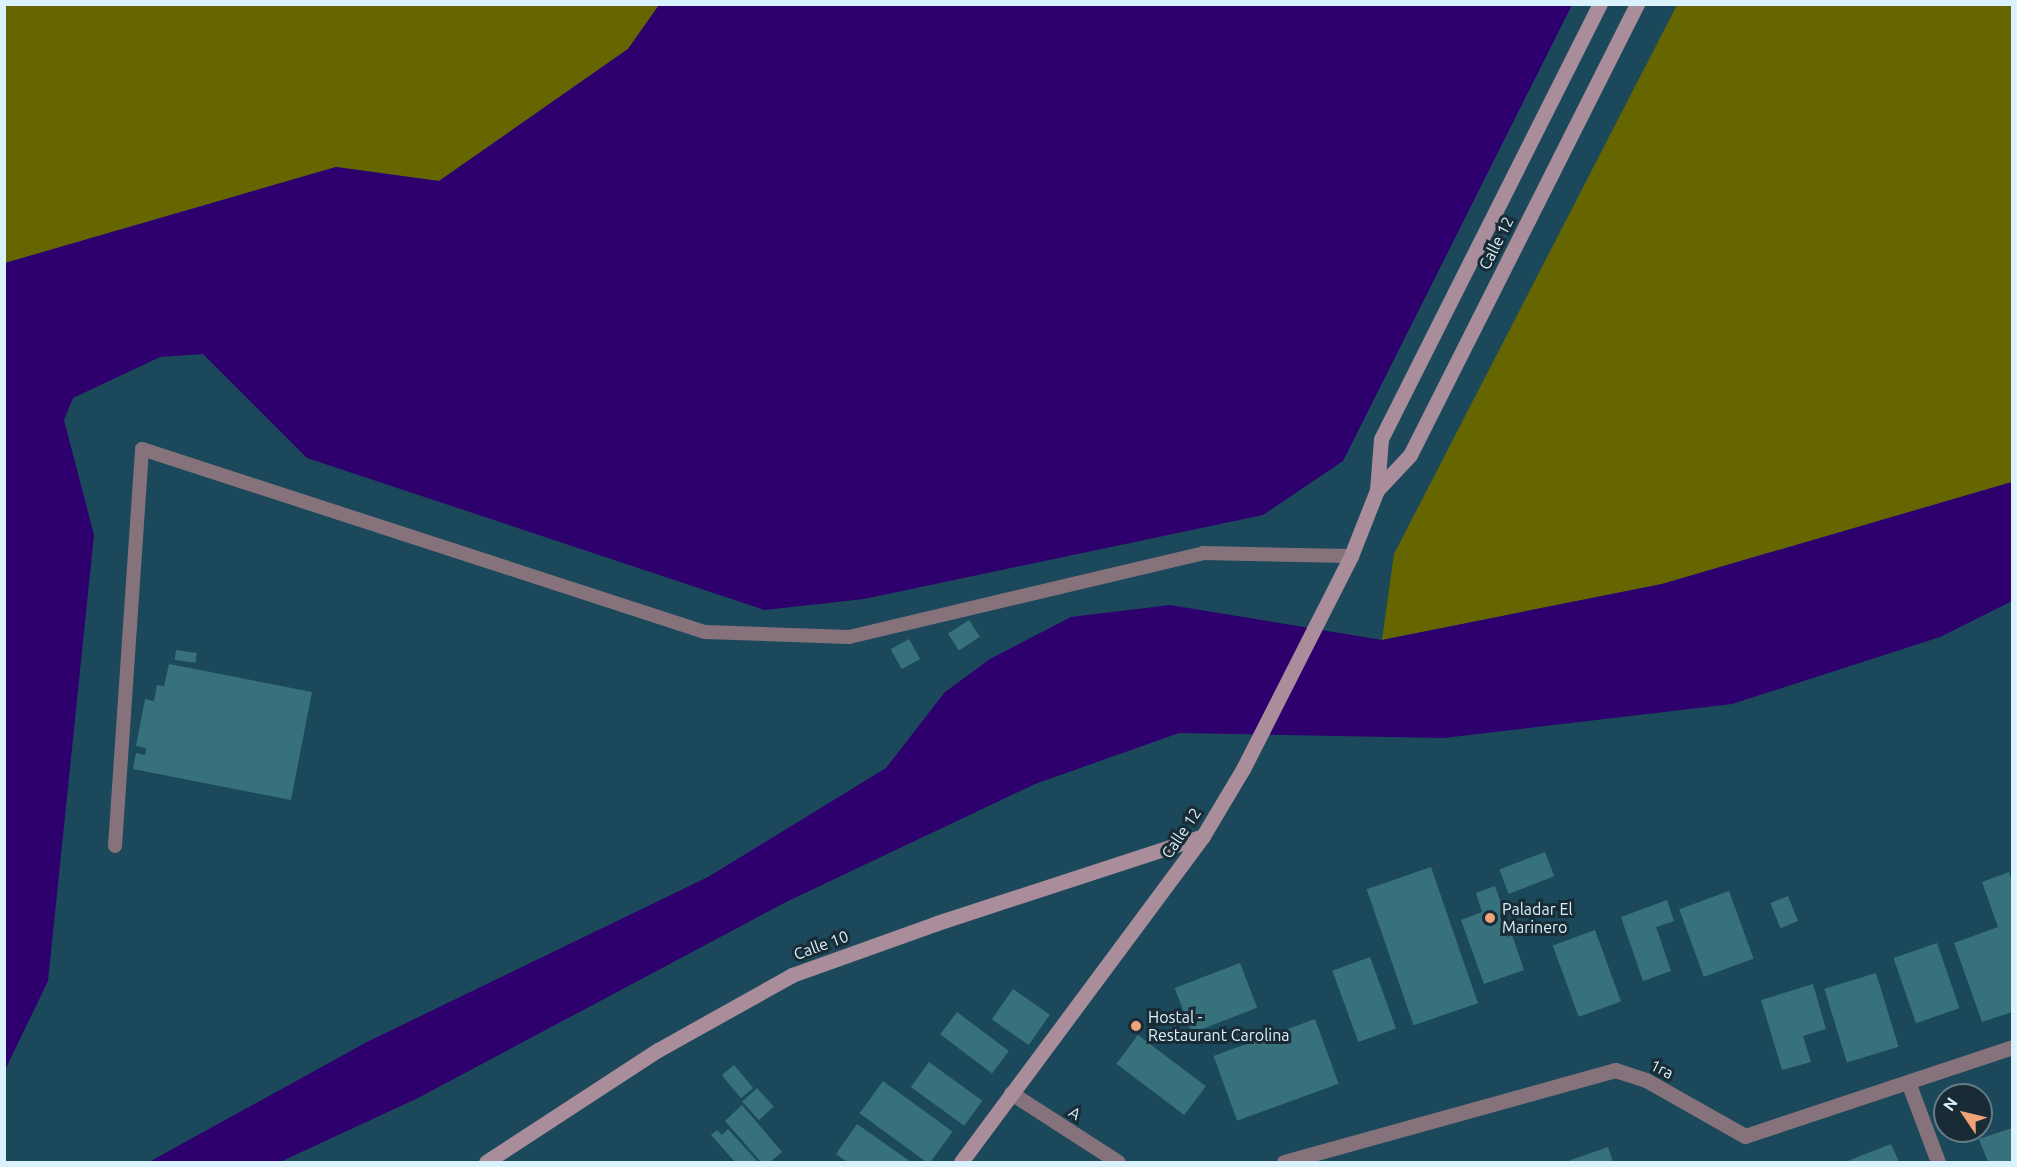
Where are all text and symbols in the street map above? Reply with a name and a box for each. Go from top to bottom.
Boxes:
street label: Calle 12 [1475,213,1517,273]
street label: Calle 12 [1157,804,1205,862]
place label: Paladar El Marinero [1502,899,1573,937]
marker: Paladar El Marinero [1483,911,1497,925]
street label: Calle 10 [791,926,851,964]
place label: Hostal - Restaurant Carolina [1148,1007,1290,1045]
marker: Hostal - Restaurant Carolina [1129,1019,1143,1033]
street label: 1ra [1647,1055,1677,1083]
north arrow [1933,1083,1993,1143]
text: N [1939,1094,1961,1114]
street label: A [1065,1102,1085,1124]

